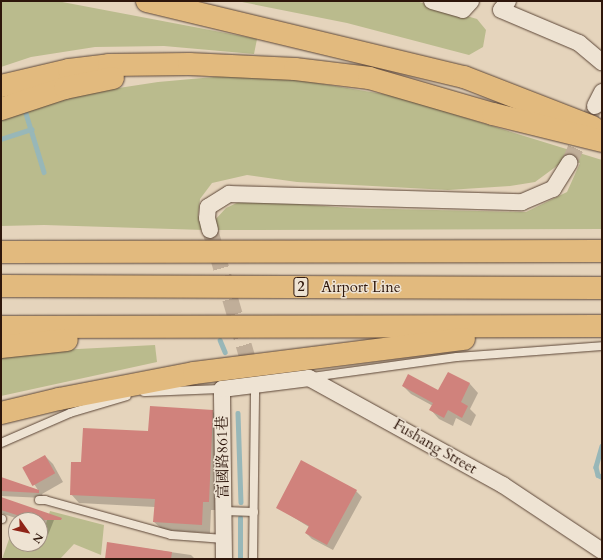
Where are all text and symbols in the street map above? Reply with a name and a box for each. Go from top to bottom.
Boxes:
road number: 2 [293,275,309,299]
street label: Airport Line [321,279,401,297]
street label: 富國路861巷 [213,415,233,499]
street label: Fushang Street [390,416,480,478]
north arrow [8,512,48,552]
text: N [29,530,47,546]

